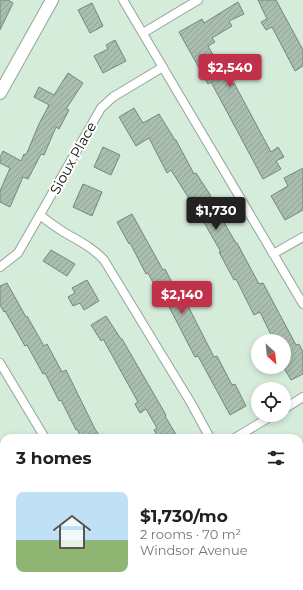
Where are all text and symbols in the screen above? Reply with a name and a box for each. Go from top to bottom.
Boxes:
pin: $2,540 [197,54,263,88]
text: $2,540 [207,59,253,75]
street label: Sioux Place [46,119,100,197]
pin: $1,730 [183,197,249,231]
text: $1,730 [196,202,236,218]
pin: $2,140 [149,281,215,315]
text: $2,140 [161,286,203,302]
north arrow [251,334,291,374]
map controls [251,334,291,422]
button: locate [251,382,291,422]
icon: filters [265,447,287,469]
text: 3 homes [16,448,91,468]
text: $1,730/mo [140,506,228,526]
icon: home [48,508,96,556]
text: 2 rooms · 70 m² [140,526,241,542]
text: Windsor Avenue [140,542,248,558]

